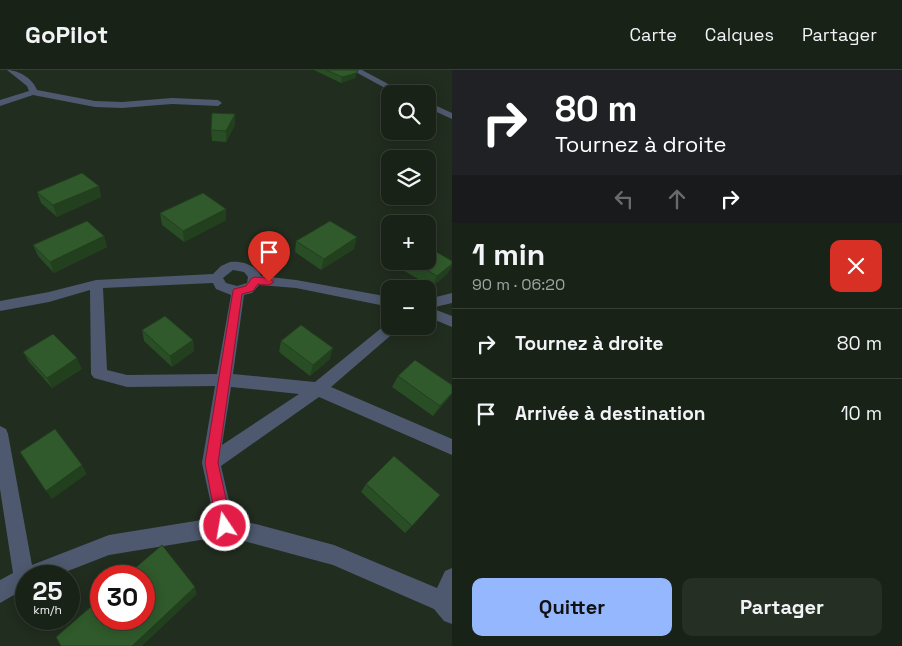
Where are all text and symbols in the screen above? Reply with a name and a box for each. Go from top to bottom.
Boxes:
text: GoPilot [25,19,108,50]
text: Carte [630,23,677,46]
text: Calques [705,23,774,46]
text: Partager [802,23,877,46]
map controls [381,85,436,335]
button: search [381,85,436,140]
text: 80 m [555,87,637,131]
icon: right [472,90,537,155]
text: Tournez à droite [555,130,726,158]
button: layers [381,150,436,205]
icon: left [610,185,638,213]
icon: ahead [663,185,691,213]
icon: right [716,185,744,213]
button: + [381,215,436,270]
pin [248,231,290,282]
text: 1 min [472,235,545,274]
icon: arrive [255,238,283,266]
button: close [830,240,882,292]
text: 90 m · 06:20 [472,274,565,295]
button: − [381,280,436,335]
icon: right [472,330,500,358]
text: Tournez à droite [515,331,664,356]
text: 80 m [837,331,882,356]
icon: arrive [472,400,500,428]
text: Arrivée à destination [515,401,705,426]
text: 10 m [841,401,882,426]
position arrow [198,499,250,551]
speed limit sign: 30 [90,565,155,630]
text: 25 [33,575,62,607]
button: Quitter [472,578,672,636]
button: Partager [682,578,882,636]
text: km/h [33,602,62,618]

